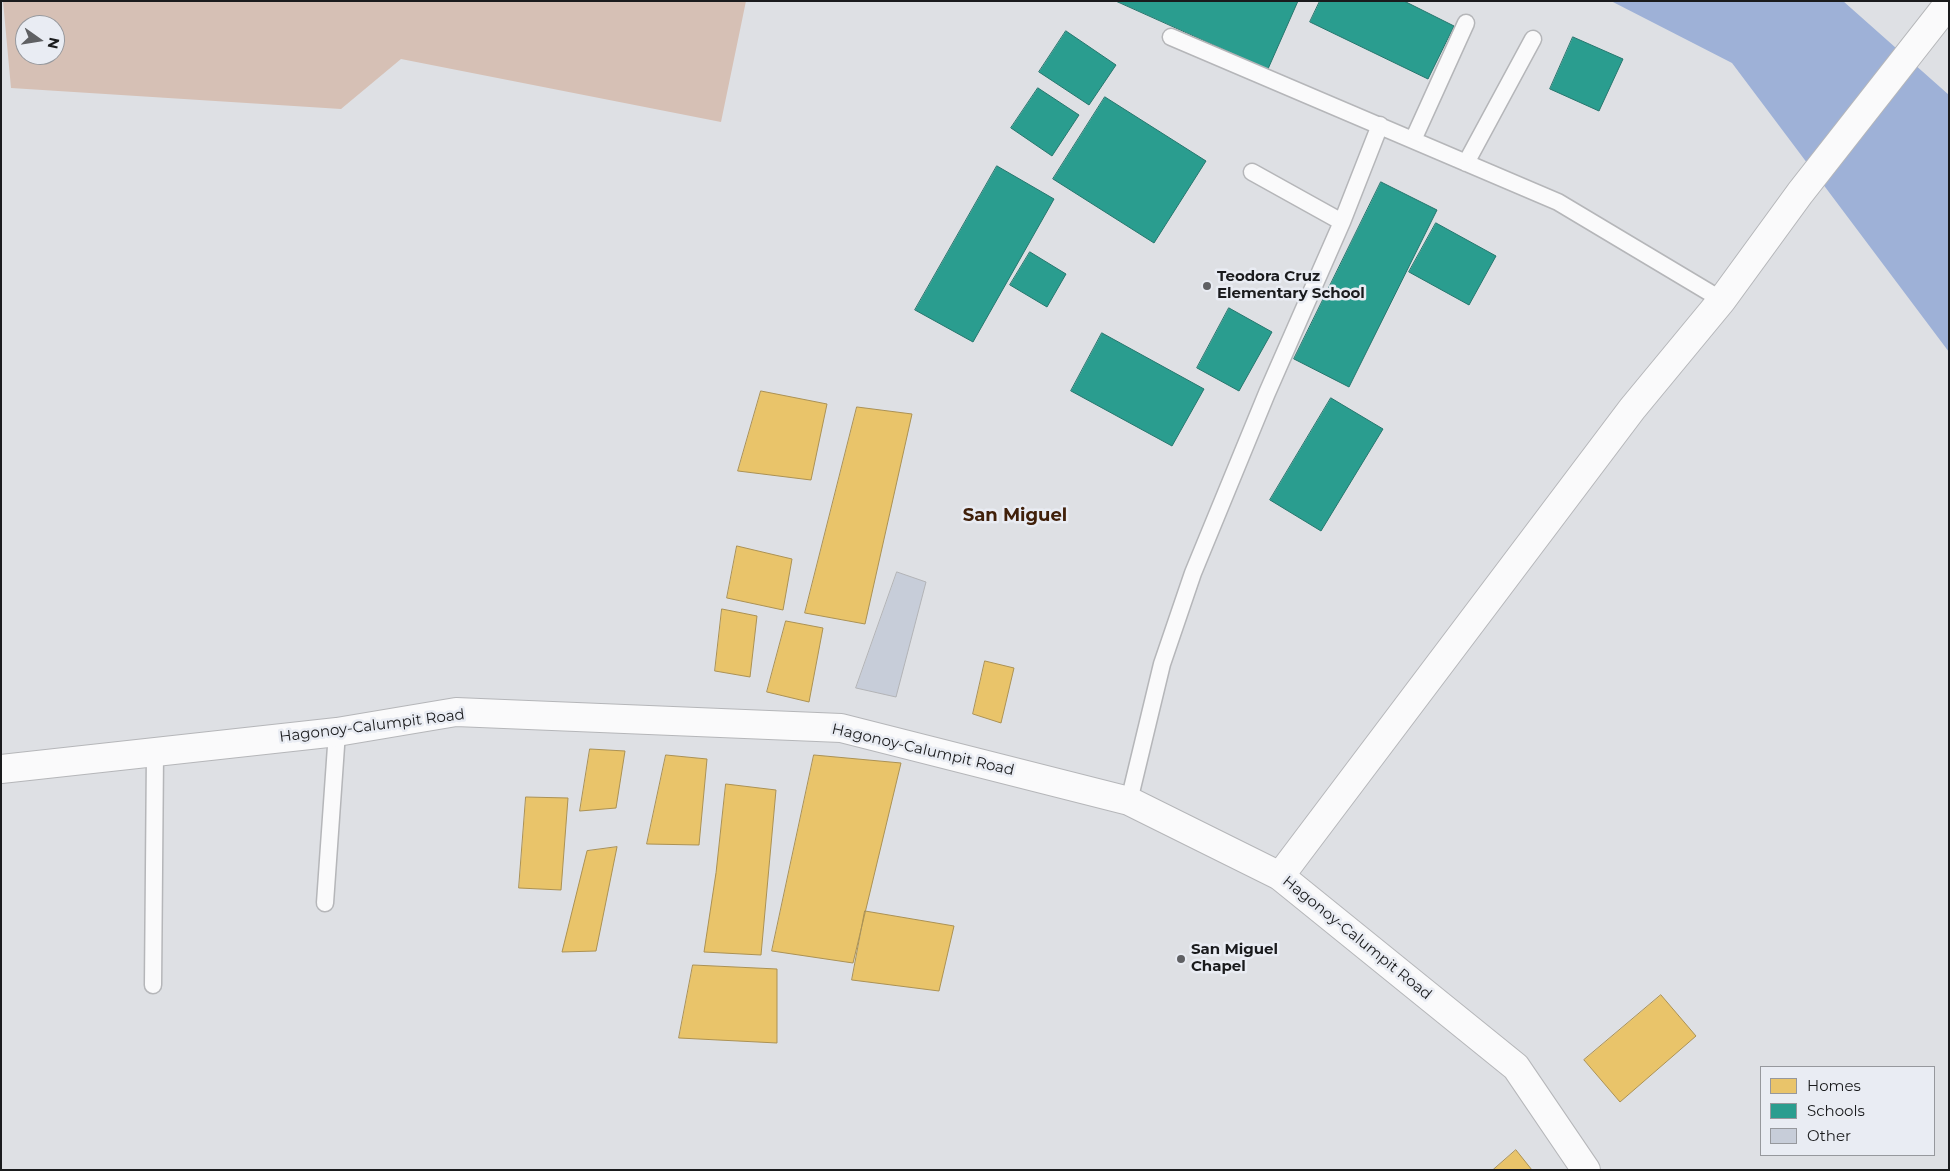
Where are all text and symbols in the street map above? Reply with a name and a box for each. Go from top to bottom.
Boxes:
north arrow [15,15,65,65]
text: N [44,36,64,51]
place label: Teodora Cruz Elementary School [1217,268,1365,303]
marker: Teodora Cruz Elementary School [1201,280,1213,292]
district label: San Miguel [963,505,1067,527]
street label: Hagonoy-Calumpit Road [278,706,466,746]
street label: Hagonoy-Calumpit Road [830,720,1016,780]
street label: Hagonoy-Calumpit Road [1279,872,1435,1004]
place label: San Miguel Chapel [1191,941,1278,976]
marker: San Miguel Chapel [1175,953,1187,965]
legend [1760,1066,1935,1156]
text: Homes [1807,1076,1861,1095]
text: Schools [1807,1101,1865,1120]
text: Other [1807,1126,1851,1145]

